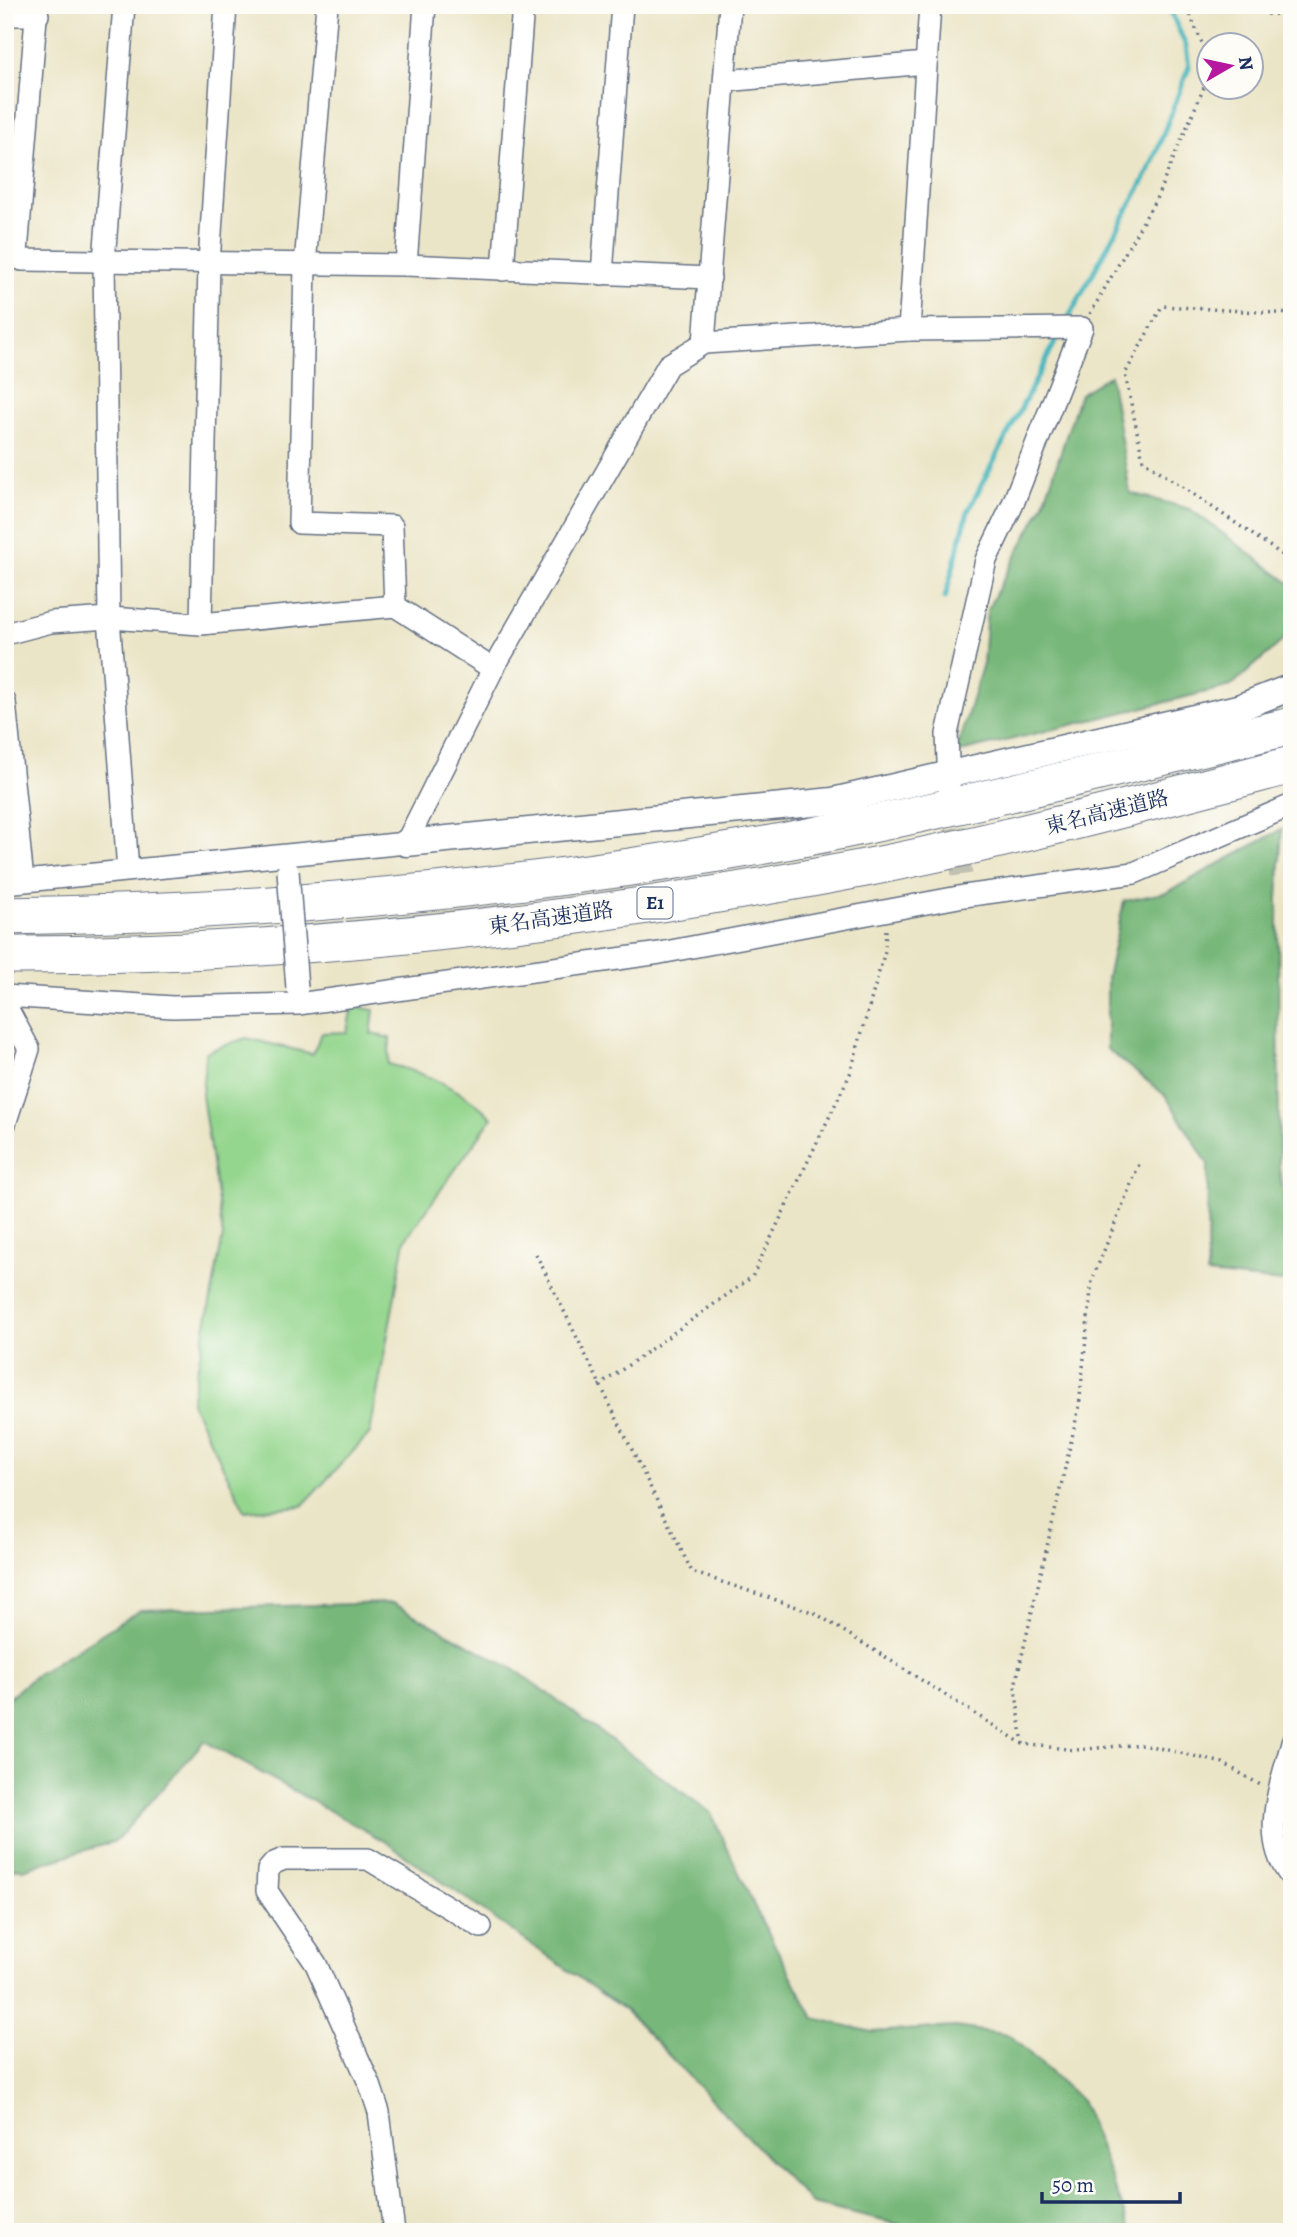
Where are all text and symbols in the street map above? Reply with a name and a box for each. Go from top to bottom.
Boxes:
north arrow [1196,32,1266,102]
text: N [1232,55,1260,73]
street label: 東名高速道路 [1042,783,1172,841]
road number: E1 [638,888,672,918]
street label: 東名高速道路 [487,895,615,941]
scale bar [1042,2160,1180,2204]
text: 50 m [1052,2171,1094,2199]

